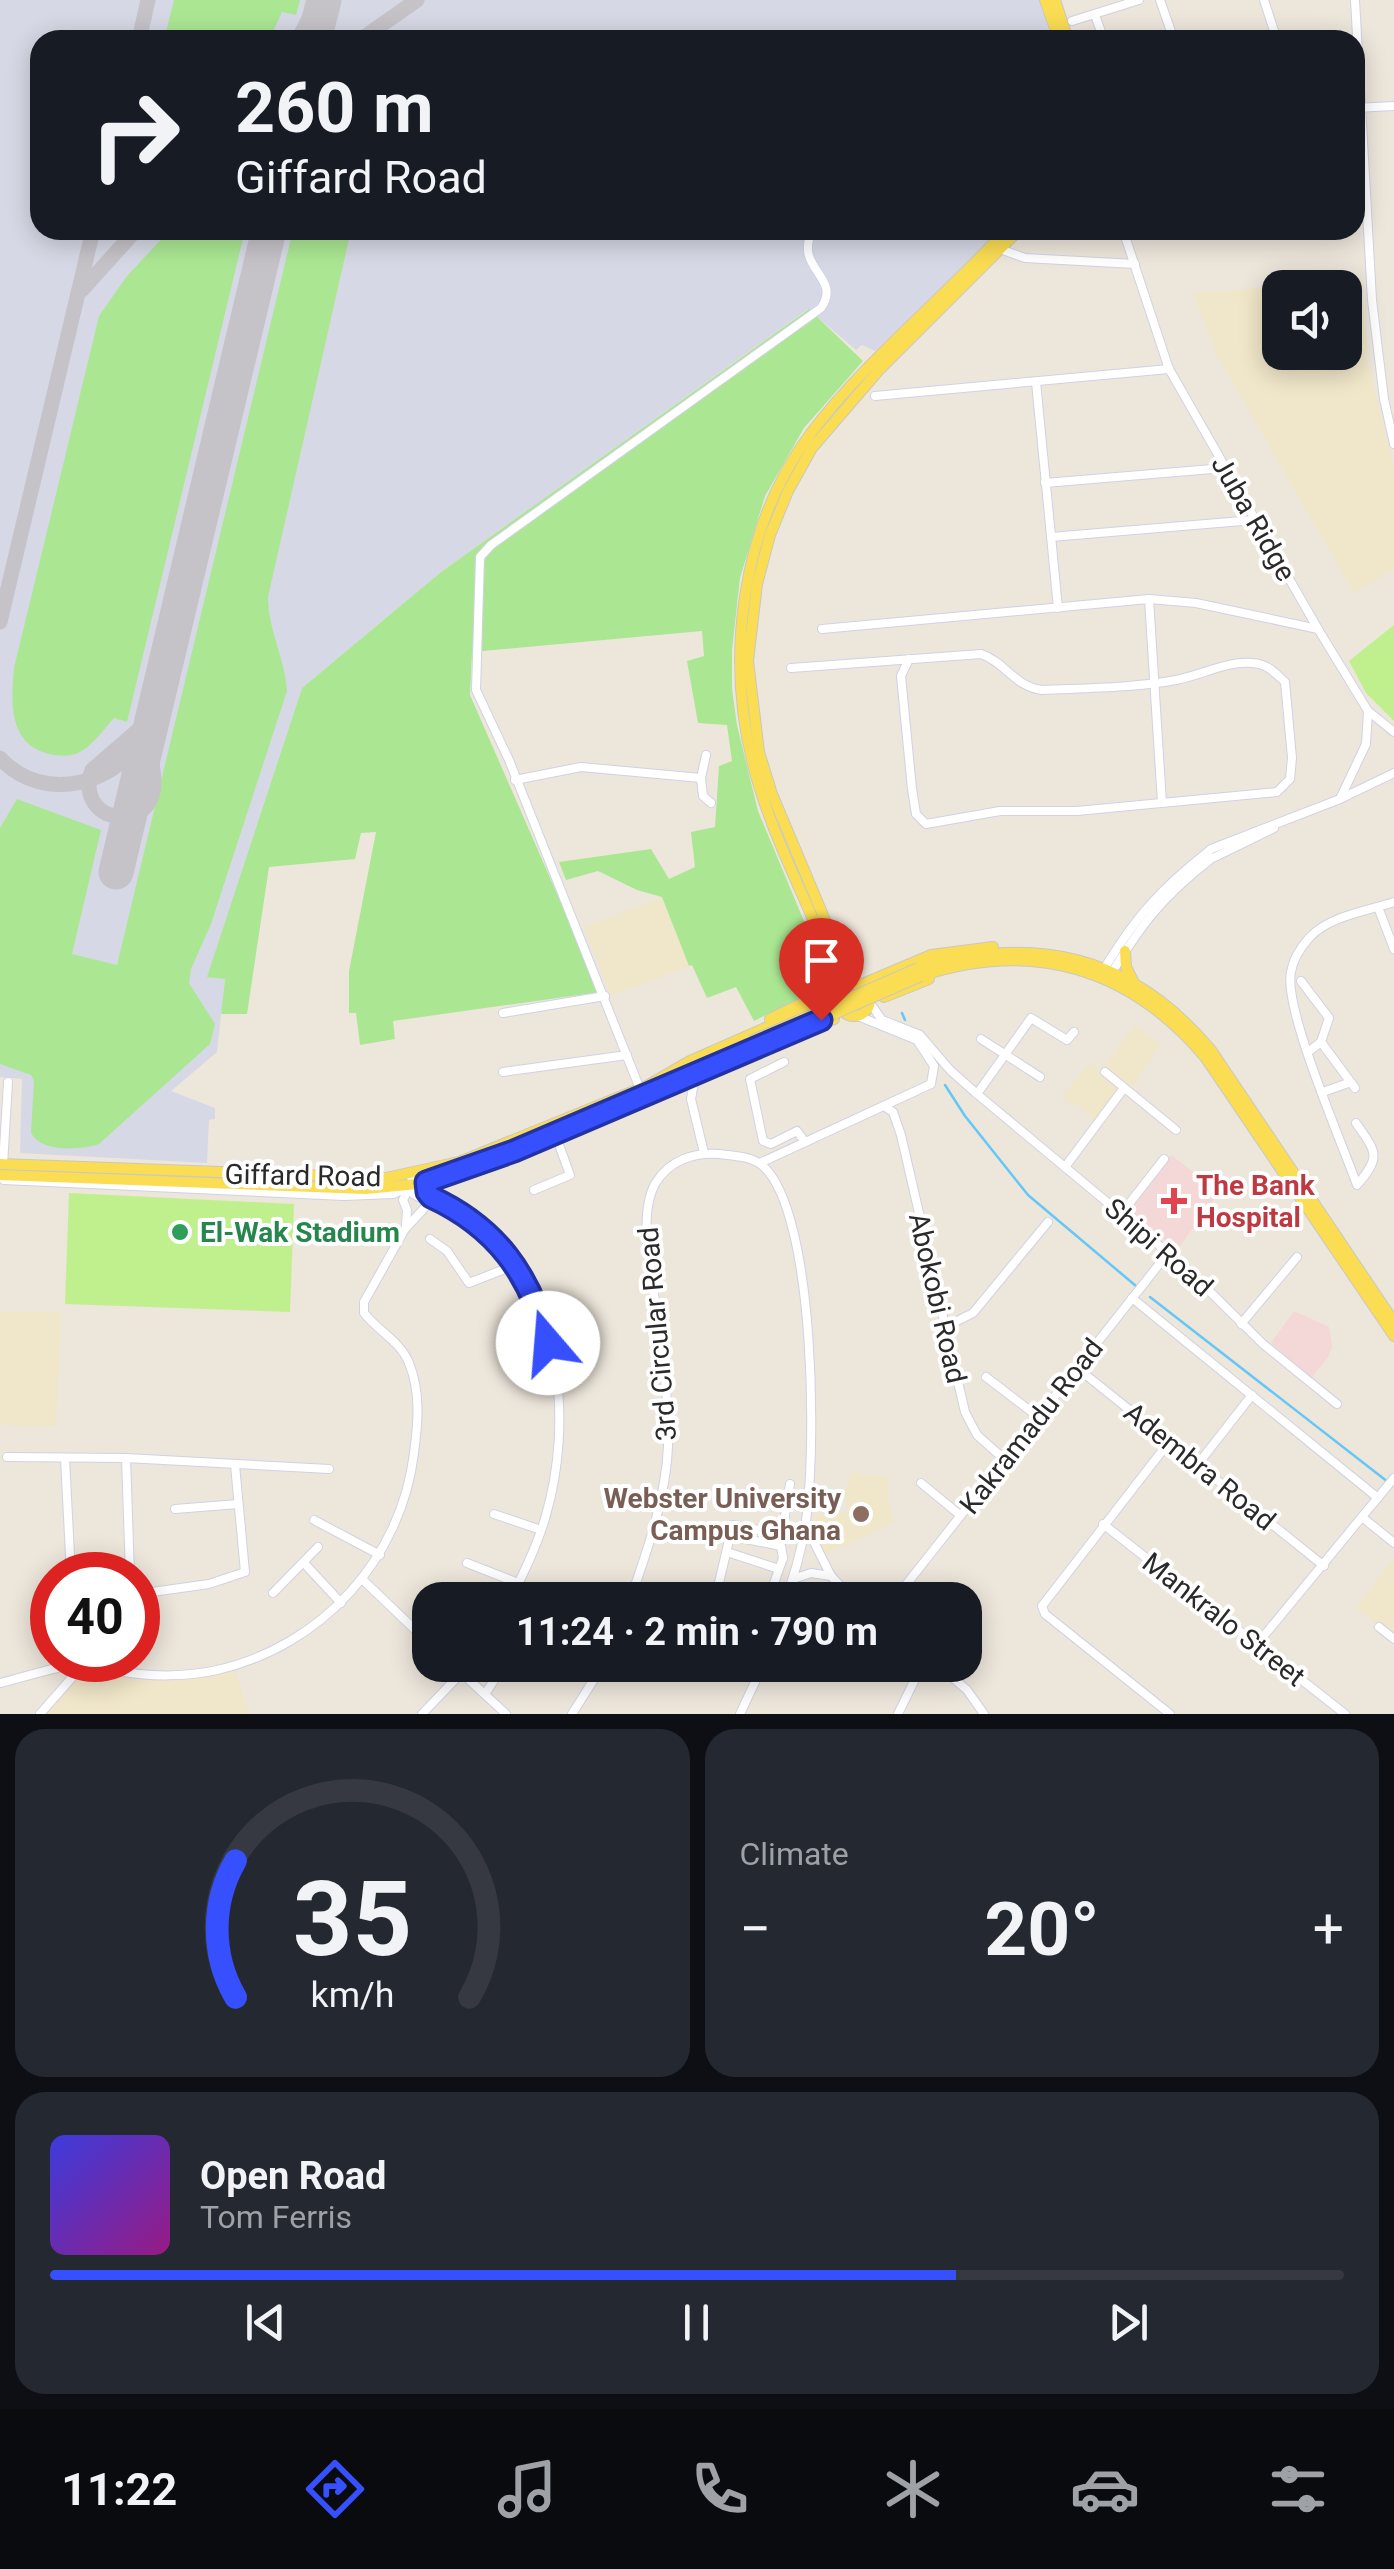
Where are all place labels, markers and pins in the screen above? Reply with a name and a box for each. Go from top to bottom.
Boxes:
pin [779,918,864,1021]
place label: The Bank Hospital [1196,1169,1316,1234]
marker: The Bank Hospital [1161,1188,1187,1214]
place label: El-Wak Stadium [200,1216,400,1249]
marker: El-Wak Stadium [169,1221,191,1243]
place label: Webster University Campus Ghana [604,1482,842,1547]
marker: Webster University Campus Ghana [850,1503,872,1525]

